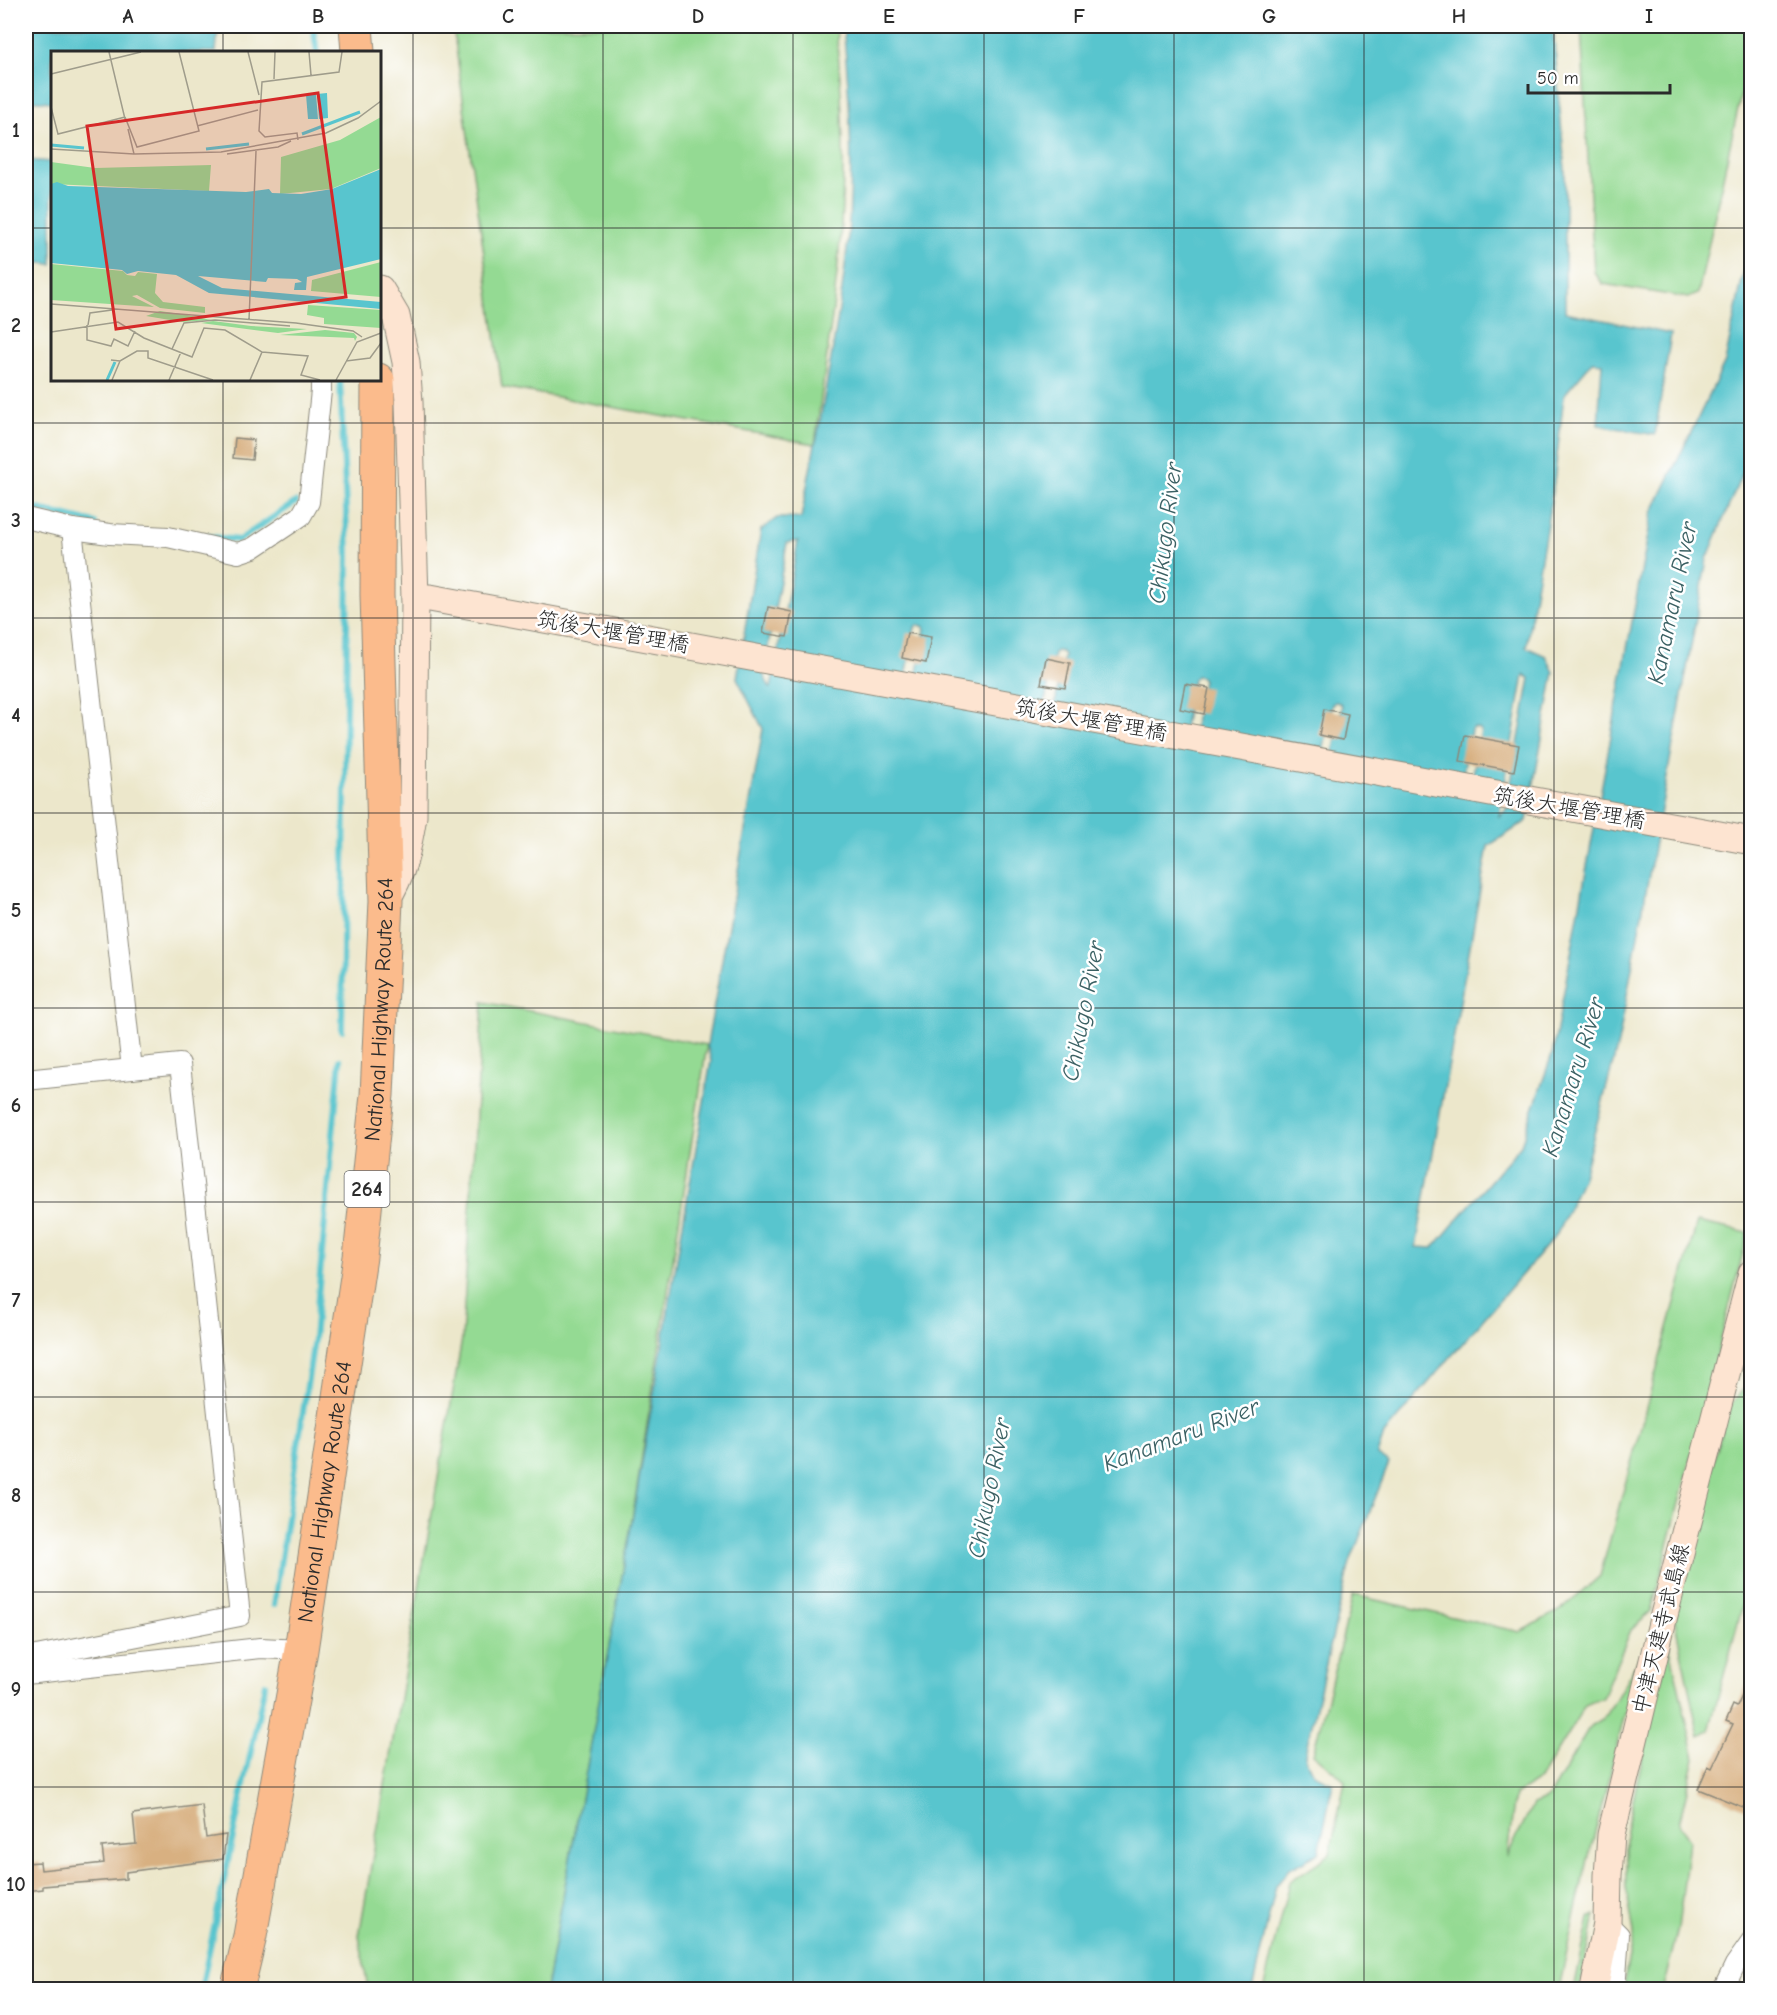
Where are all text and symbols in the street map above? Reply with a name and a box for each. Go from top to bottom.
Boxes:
text: A [122,5,134,28]
text: B [312,5,324,28]
text: C [502,5,514,28]
text: D [692,5,704,28]
text: E [883,5,895,28]
text: F [1073,5,1085,28]
text: G [1262,5,1276,28]
text: H [1452,5,1466,28]
text: I [1645,5,1653,28]
inset map [51,51,381,381]
scale bar [1528,57,1670,95]
text: 50 m [1537,68,1579,89]
text: 1 [12,119,20,142]
text: 2 [11,314,21,337]
water label: Chikugo River [1142,459,1188,605]
text: 3 [11,509,21,532]
water label: Kanamaru River [1641,518,1703,687]
street label: 筑後大堰管理橋 [535,606,691,658]
street label: 筑後大堰管理橋 [1013,694,1169,746]
text: 4 [11,704,21,727]
street label: 筑後大堰管理橋 [1491,782,1647,834]
street label: National Highway Route 264 [359,877,399,1143]
text: 5 [11,899,21,922]
water label: Chikugo River [1056,937,1111,1083]
water label: Kanamaru River [1535,993,1611,1160]
text: 6 [11,1094,21,1117]
road number: 264 [344,1171,389,1207]
text: 7 [12,1289,21,1312]
street label: National Highway Route 264 [292,1359,357,1624]
water label: Kanamaru River [1099,1392,1264,1478]
water label: Chikugo River [962,1414,1017,1560]
text: 8 [11,1484,21,1507]
street label: 中津天建寺武島線 [1627,1540,1695,1718]
text: 9 [11,1678,21,1701]
text: 10 [6,1873,26,1896]

